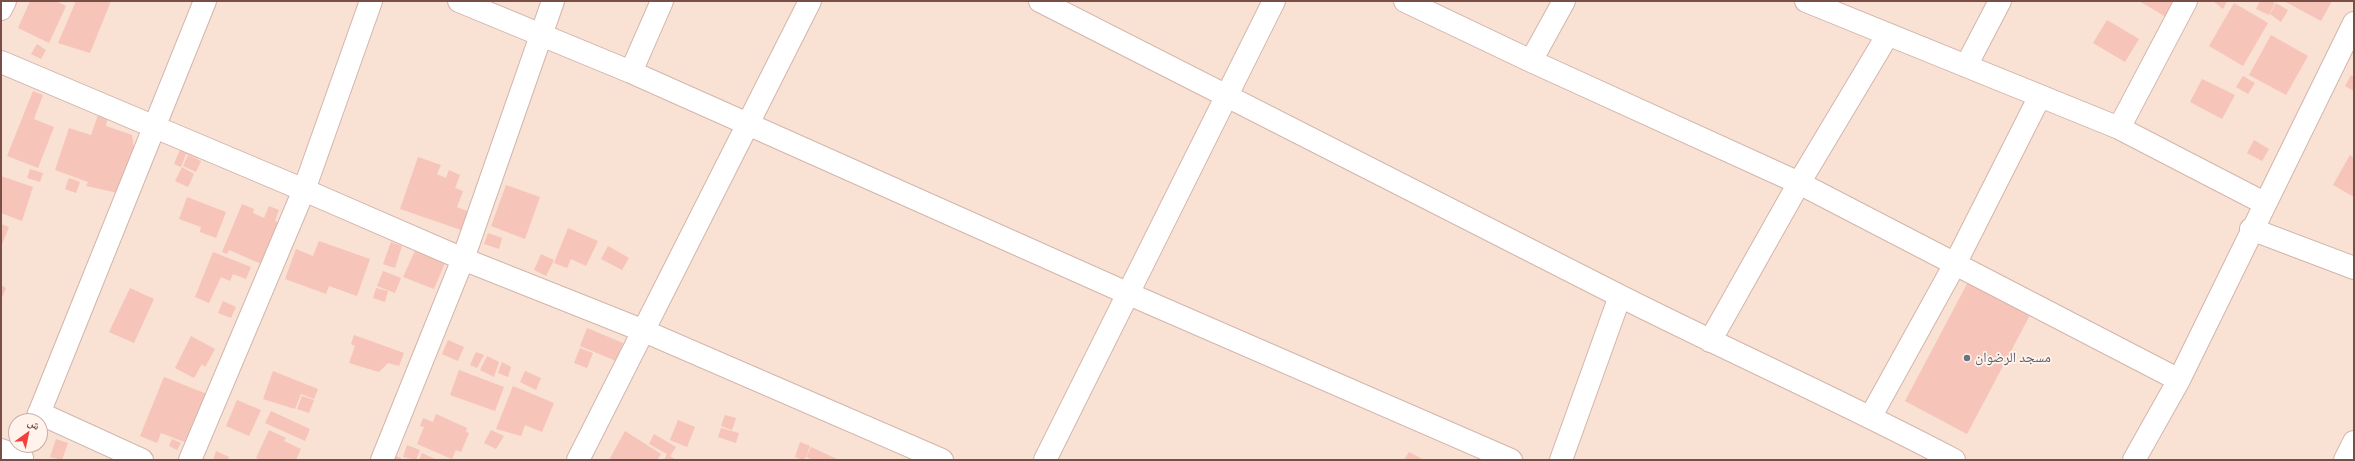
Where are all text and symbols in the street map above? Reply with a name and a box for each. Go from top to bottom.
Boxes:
place label: مسجد الرضوان [1975,350,2051,366]
marker: مسجد الرضوان [1962,353,1972,363]
north arrow [8,413,48,453]
text: ش [25,415,43,433]

